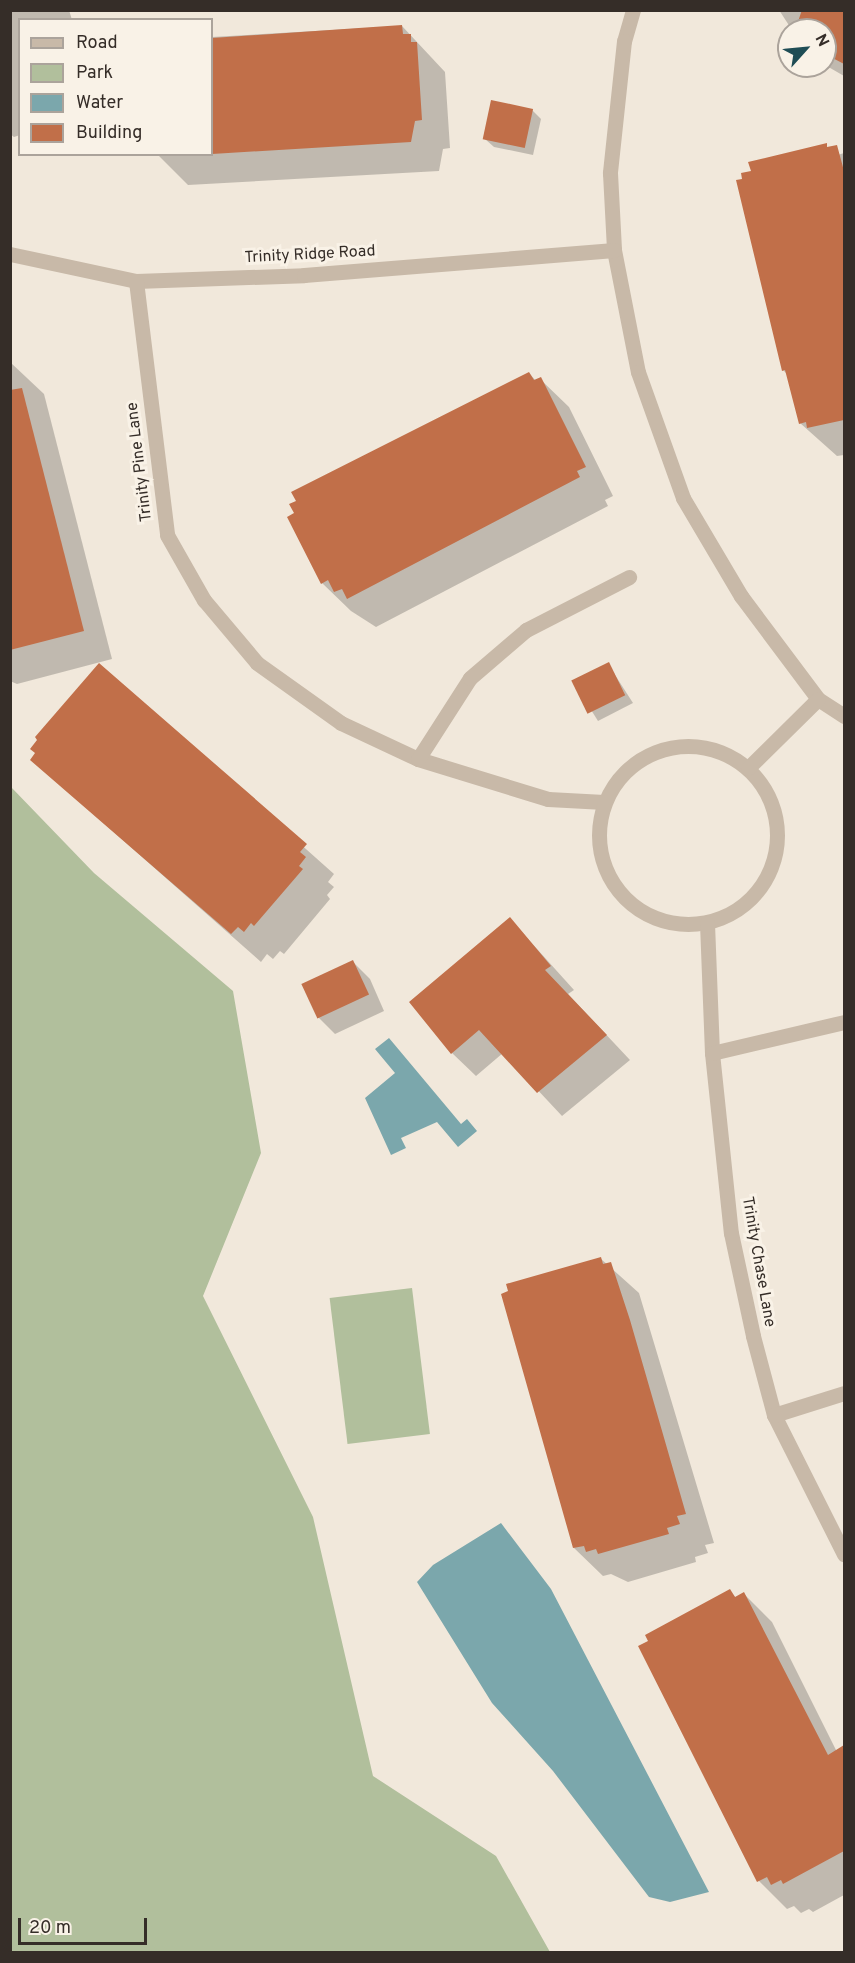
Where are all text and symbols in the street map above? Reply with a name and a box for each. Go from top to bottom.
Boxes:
legend [18,18,213,156]
north arrow [777,18,837,78]
text: N [810,31,833,50]
text: Road [76,32,118,55]
text: Park [76,62,113,85]
text: Water [76,92,123,115]
text: Building [76,122,142,145]
street label: Trinity Ridge Road [244,242,376,268]
street label: Trinity Pine Lane [123,401,157,523]
street label: Trinity Chase Lane [737,1195,779,1329]
scale bar [21,1906,150,1944]
text: 20 m [29,1917,71,1940]

